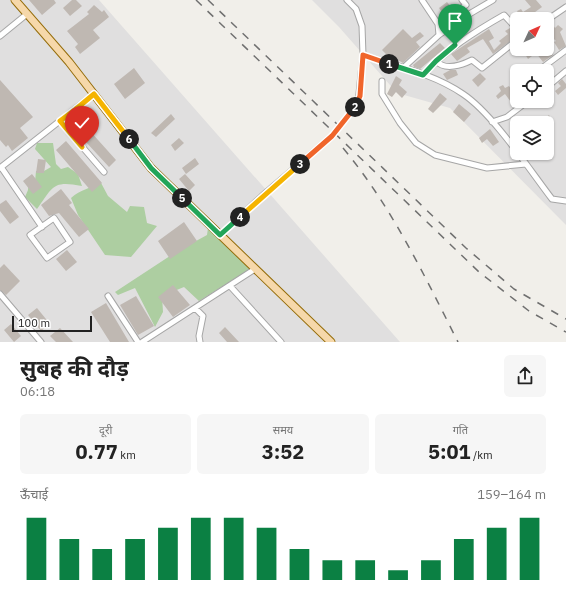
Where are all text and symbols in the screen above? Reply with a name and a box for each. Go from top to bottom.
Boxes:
pin [438,4,472,45]
icon: arrive [444,10,466,32]
north arrow [510,12,554,56]
map controls [510,12,554,160]
pin: 1 [379,54,399,74]
text: 1 [386,57,392,71]
button: locate [510,64,554,108]
pin: 2 [345,97,365,117]
text: 2 [352,100,358,114]
pin [65,106,99,147]
icon: check [71,112,93,134]
button: layers [510,116,554,160]
pin: 6 [119,129,139,149]
text: 6 [126,132,132,146]
pin: 3 [290,154,310,174]
text: 3 [297,157,303,171]
pin: 5 [172,188,192,208]
text: 5 [179,191,185,205]
pin: 4 [230,207,250,227]
text: 4 [237,210,243,224]
scale bar [12,314,92,333]
text: 100 m [18,316,50,330]
text: सुबह की दौड़ [20,353,129,382]
button: share [504,355,546,397]
text: 06:18 [20,383,55,400]
text: दूरी [99,423,112,437]
text: समय [273,423,293,437]
text: गति [453,423,468,437]
text: 0.77 [76,438,118,465]
text: 3:52 [262,438,304,465]
text: 5:01 [428,438,471,465]
text: km [118,448,136,462]
text: /km [471,448,493,462]
text: ऊँचाई [20,486,48,503]
text: 159–164 m [477,486,546,503]

